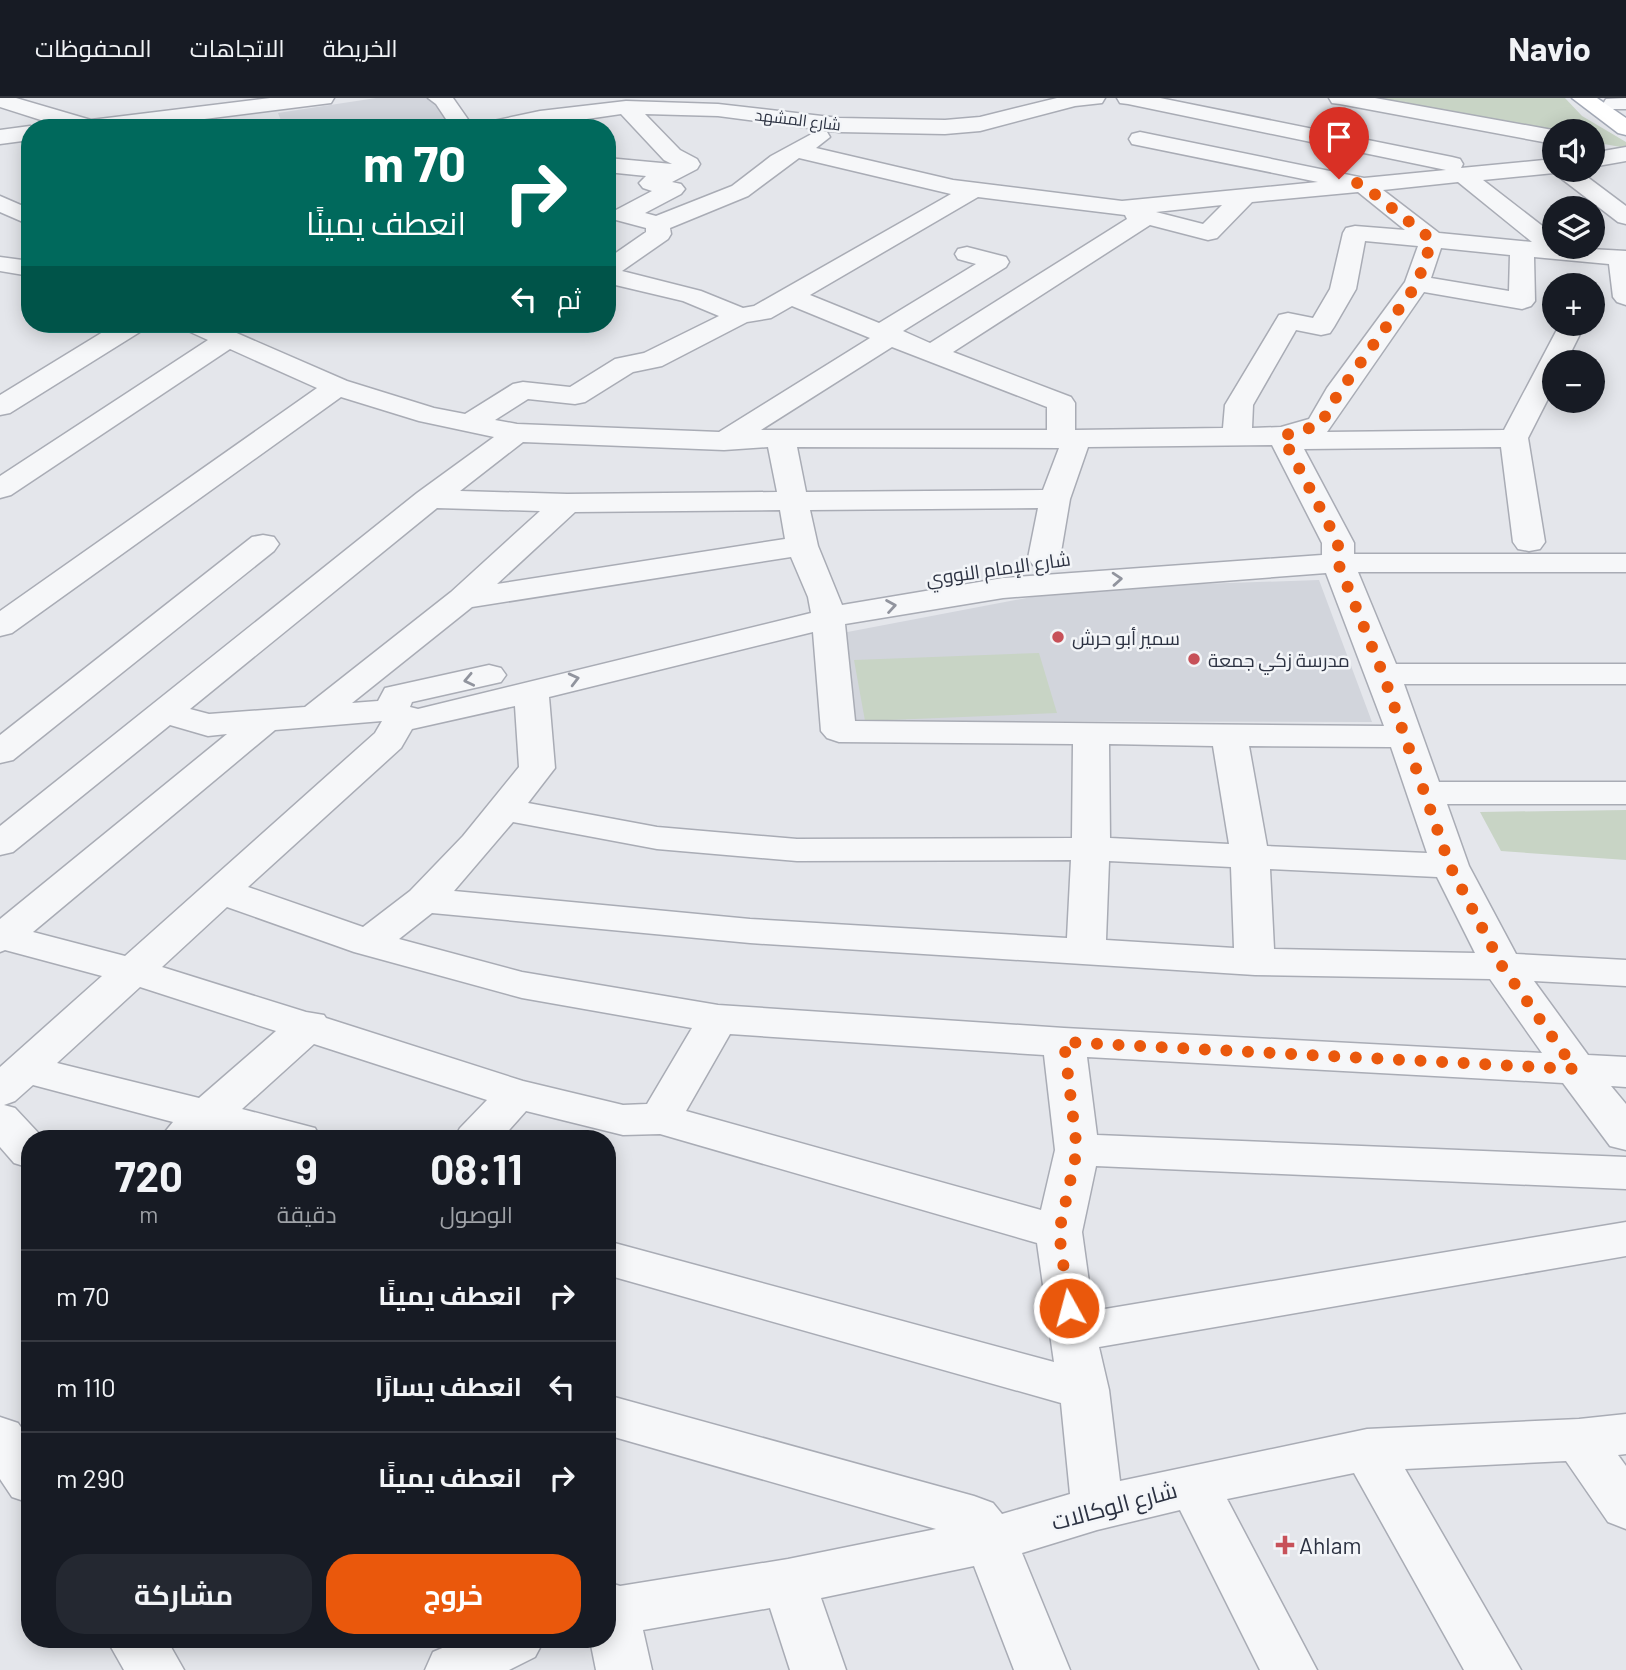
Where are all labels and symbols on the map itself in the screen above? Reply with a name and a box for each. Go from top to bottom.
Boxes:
street label: شارع المشهد [754,104,842,137]
pin [1309,107,1369,179]
street label: شارع الإمام النووي [924,546,1072,593]
one-way arrow [1112,572,1123,587]
one-way arrow [885,599,897,614]
place label: سمير أبو حرش [1072,626,1180,650]
marker: سمير أبو حرش [1050,629,1066,645]
place label: مدرسة زكي جمعة [1208,648,1350,675]
marker: مدرسة زكي جمعة [1186,651,1202,667]
one-way arrow [463,671,475,686]
one-way arrow [568,673,580,688]
position arrow [1032,1271,1106,1345]
street label: شارع الوكالات [1048,1475,1181,1538]
place label: Ahlam [1299,1531,1361,1559]
marker: Ahlam [1277,1537,1293,1553]

